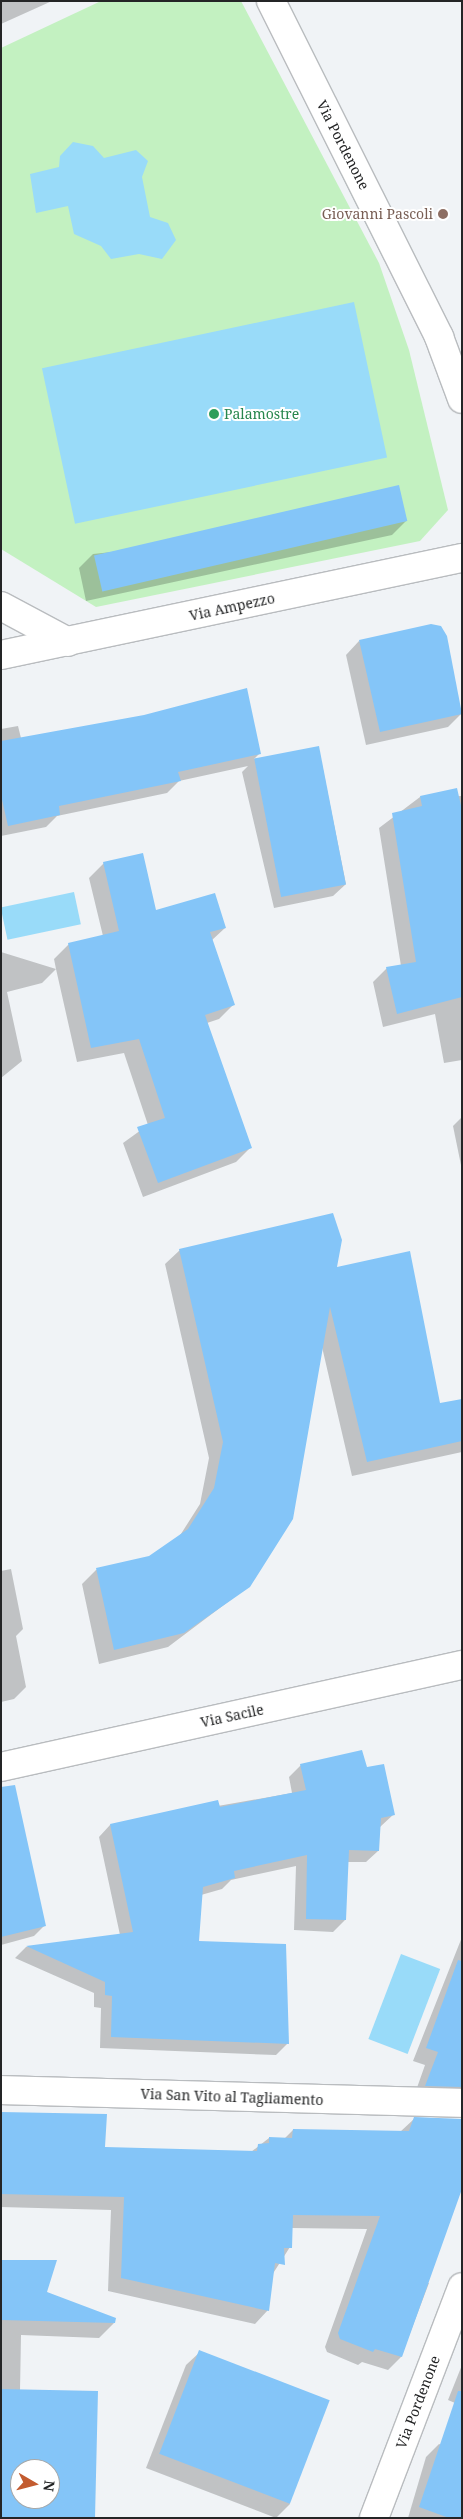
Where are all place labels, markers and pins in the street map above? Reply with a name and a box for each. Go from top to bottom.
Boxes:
place label: Giovanni Pascoli [322,206,433,222]
marker: Giovanni Pascoli [437,208,449,220]
place label: Palamostre [224,406,299,422]
marker: Palamostre [208,408,220,420]

